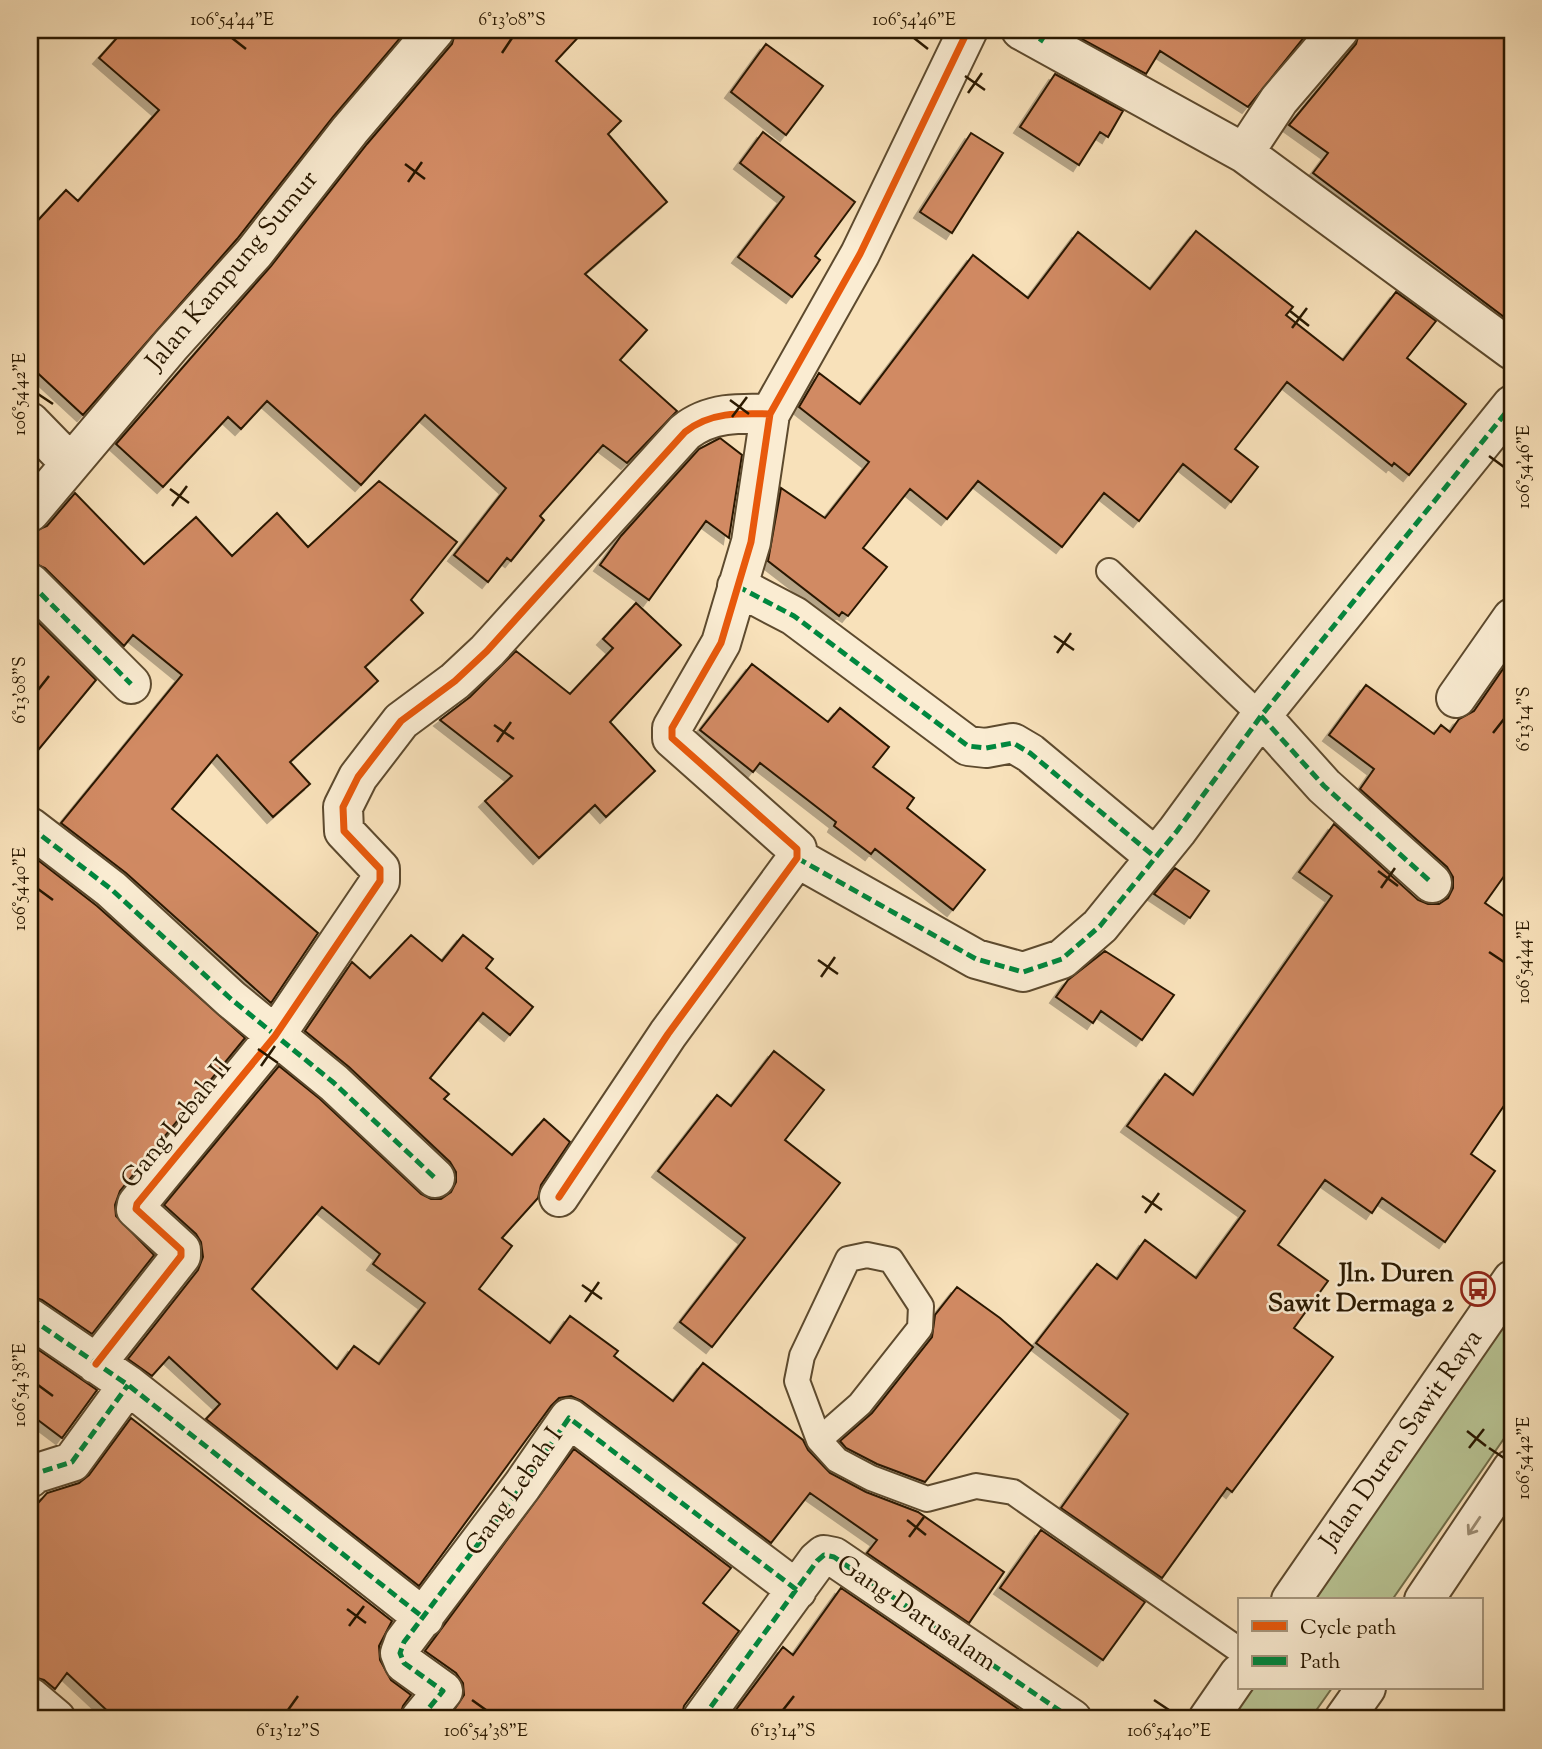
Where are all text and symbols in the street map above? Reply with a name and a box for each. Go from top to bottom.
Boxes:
text: 106°54'44"E [190,8,274,34]
text: 6°13'08"S [478,8,546,34]
text: 106°54'46"E [872,8,956,34]
street label: Jalan Kampung Sumur [137,163,328,381]
text: 106°54'42"E [8,352,34,435]
text: 106°54'46"E [1512,425,1538,509]
text: 6°13'08"S [8,656,34,724]
text: 6°13'14"S [1512,686,1538,752]
text: 106°54'40"E [8,847,34,931]
text: 106°54'44"E [1512,920,1538,1004]
street label: Gang Lebah II [113,1051,241,1197]
place label: Jln. Duren Sawit Dermaga 2 [1268,1256,1455,1323]
bus stop icon: Jln. Duren Sawit Dermaga 2 [1459,1270,1497,1308]
street label: Jalan Duren Sawit Raya [1311,1322,1492,1559]
text: 106°54'38"E [8,1343,34,1427]
text: 106°54'42"E [1512,1416,1538,1499]
street label: Gang Lebah I [457,1420,573,1564]
one-way arrow [1467,1516,1481,1535]
street label: Gang Darusalam [828,1547,1004,1681]
legend [1238,1598,1482,1690]
text: Cycle path [1300,1614,1397,1644]
text: Path [1300,1648,1341,1678]
text: 6°13'12"S [256,1719,320,1745]
text: 106°54'38"E [444,1719,528,1745]
text: 6°13'14"S [750,1719,816,1745]
text: 106°54'40"E [1127,1719,1211,1745]

